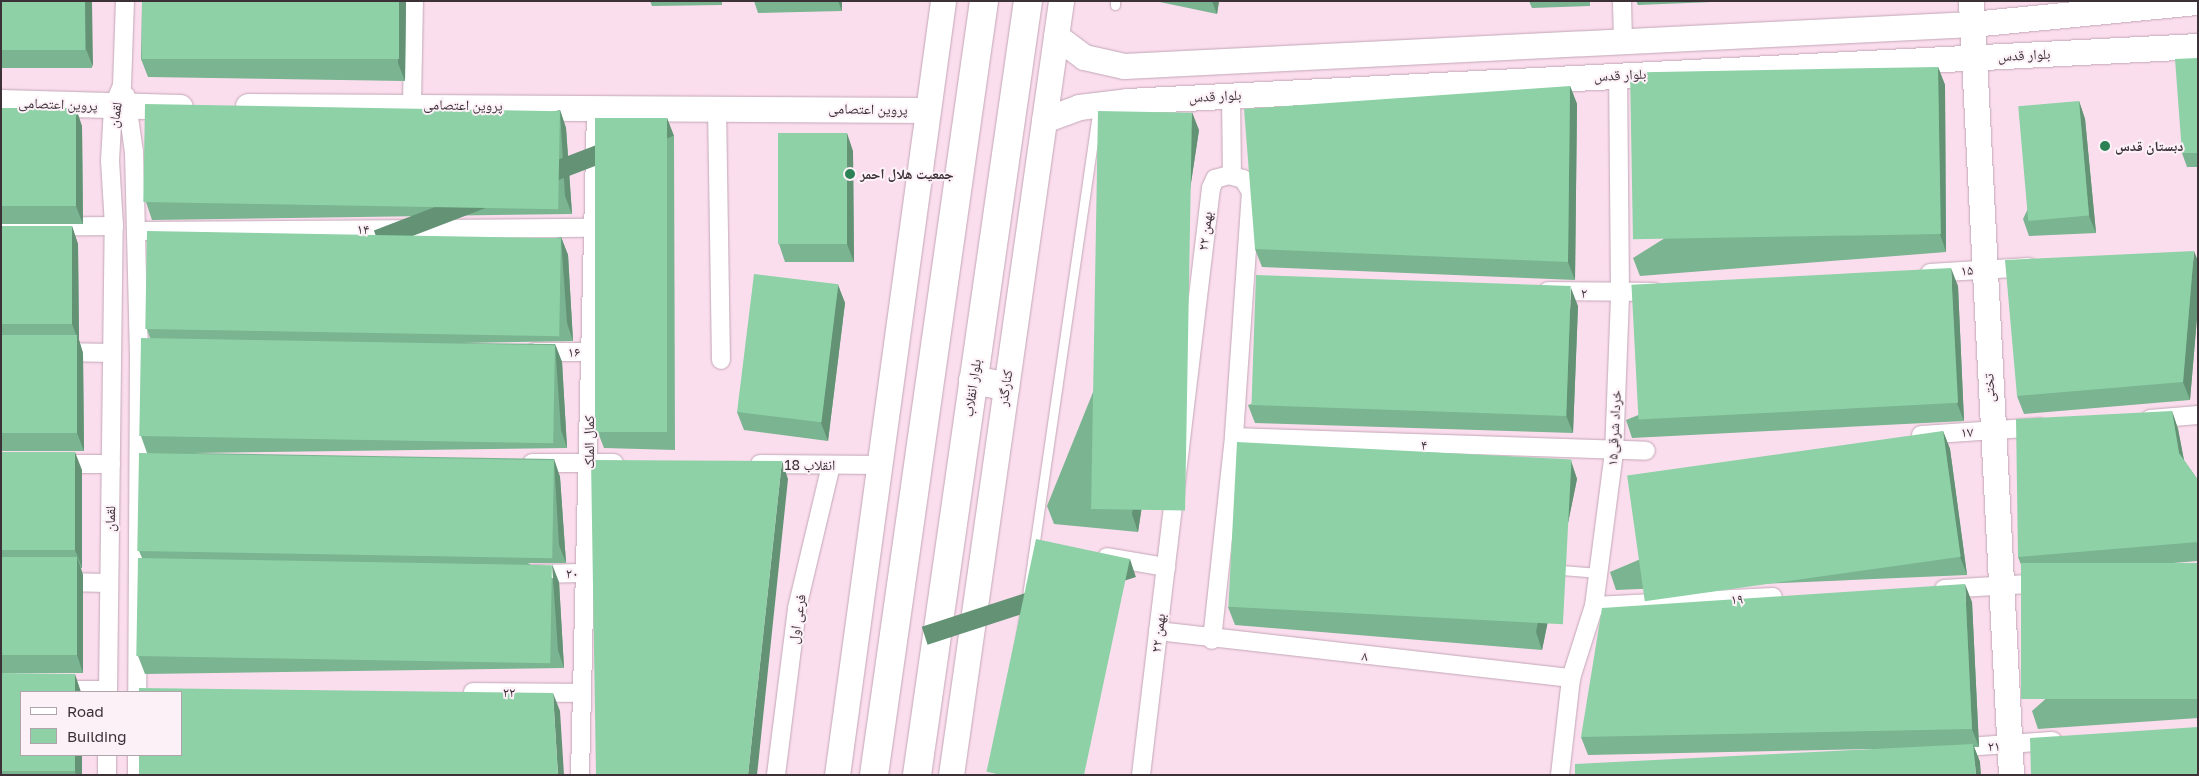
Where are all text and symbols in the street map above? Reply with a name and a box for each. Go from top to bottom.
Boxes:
street label: بلوار قدس [1997,45,2051,65]
street label: بلوار قدس [1593,65,1647,85]
street label: بلوار قدس [1188,86,1242,106]
street label: پروین اعتصامی [18,94,98,114]
street label: پروین اعتصامی [423,96,503,114]
street label: پروین اعتصامی [828,100,908,118]
street label: لقمان [105,101,125,129]
place label: دبستان قدس [2115,138,2183,154]
marker: دبستان قدس [2099,140,2111,152]
place label: جمعیت هلال احمر [860,166,954,182]
marker: جمعیت هلال احمر [844,168,856,180]
street label: ۲۲ بهمن [1194,211,1216,251]
street label: ۱۴ [357,221,369,237]
street label: ۱۵ [1960,261,1974,279]
street label: ۲ [1580,284,1588,302]
street label: ۱۶ [568,344,580,360]
street label: بلوار انقلاب [960,358,984,418]
street label: کنارگذر [994,369,1016,407]
street label: تختی [1980,373,1998,403]
street label: ۱۵خرداد شرقی [1604,390,1624,466]
street label: کمال الملک [581,415,597,469]
street label: ۱۷ [1960,423,1974,441]
street label: ۴ [1421,436,1427,454]
street label: انقلاب 18 [785,457,835,473]
street label: لقمان [101,506,119,532]
street label: ۲۰ [566,565,578,581]
street label: ۱۹ [1730,590,1744,608]
street label: فرعی اول [785,593,809,645]
street label: ۲۲ بهمن [1147,613,1169,653]
street label: ۸ [1361,647,1369,665]
street label: ۲۲ [503,684,515,700]
legend [20,691,182,756]
text: Road [67,702,104,720]
text: Building [67,727,127,745]
street label: ۲۱ [1987,737,2001,755]

